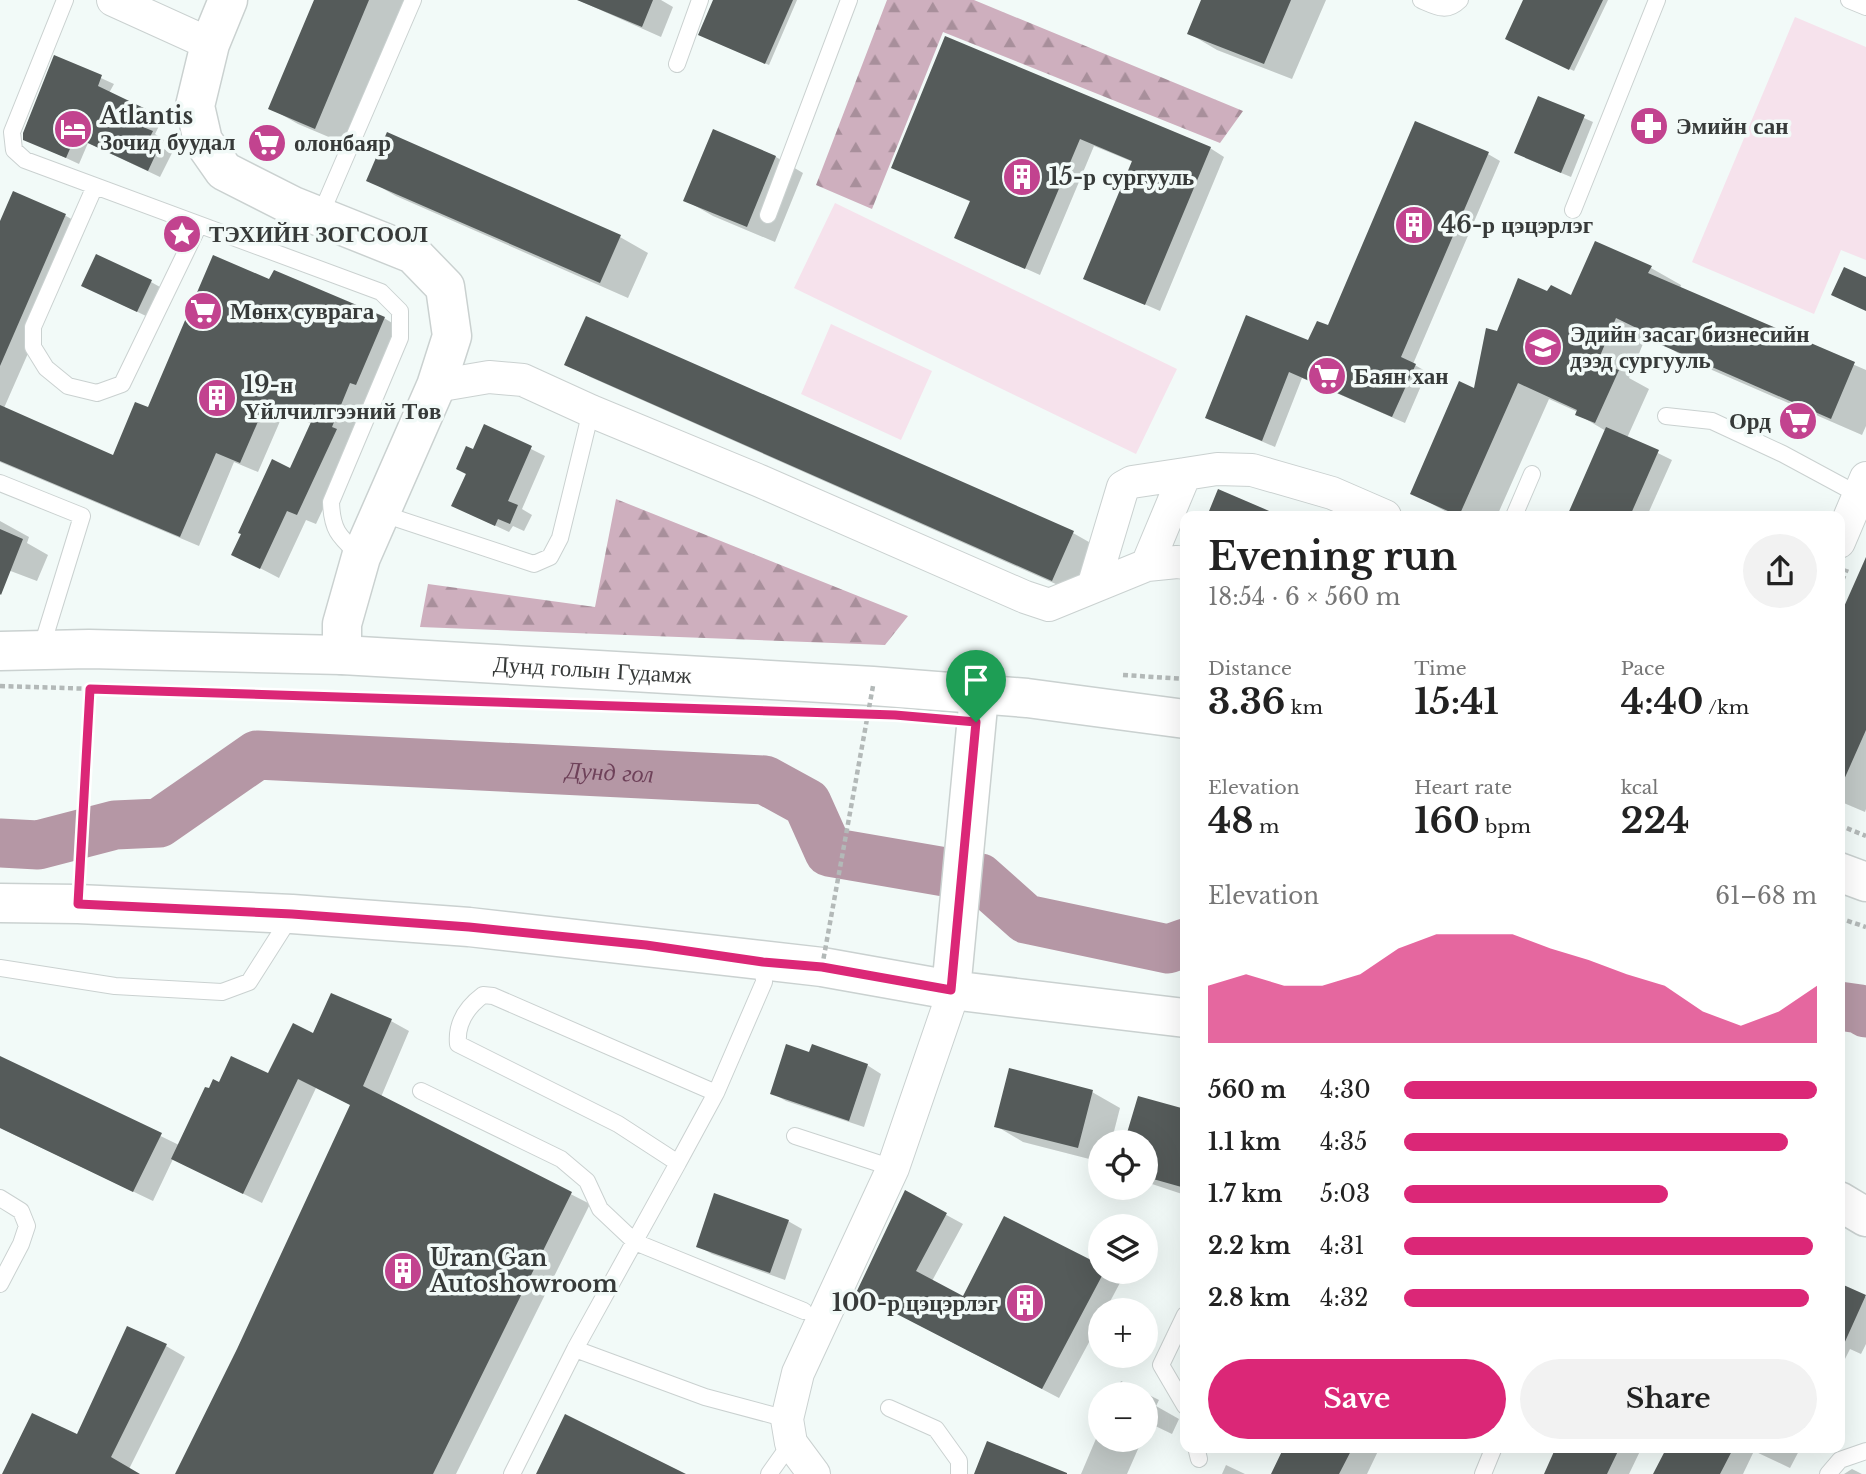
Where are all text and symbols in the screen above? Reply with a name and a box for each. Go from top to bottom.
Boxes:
place label: Atlantis Зочид буудал [99,102,236,156]
pharmacy icon: Эмийн сан [1628,105,1670,147]
hotel icon: Atlantis Зочид буудал [52,108,94,150]
place label: Эмийн сан [1676,112,1788,140]
supermarket icon: олонбаяр [246,122,288,164]
place label: олонбаяр [294,129,391,157]
building icon: 15-р сургууль [1001,156,1043,198]
place label: 15-р сургууль [1049,163,1194,191]
building icon: 46-р цэцэрлэг [1393,204,1435,246]
place label: 46-р цэцэрлэг [1441,211,1593,239]
place icon: ТЭХИЙН ЗОГСООЛ [161,213,203,255]
place label: ТЭХИЙН ЗОГСООЛ [209,220,428,248]
supermarket icon: Мөнх суврага [182,290,224,332]
place label: Мөнх суврага [230,297,375,325]
place label: Эдийн засаг бизнесийн дээд сургууль [1570,320,1810,374]
school or university icon: Эдийн засаг бизнесийн дээд сургууль [1522,326,1564,368]
supermarket icon: Баян хан [1306,355,1348,397]
place label: Баян хан [1354,362,1448,390]
place label: 19-н Үйлчилгээний Төв [244,371,441,425]
building icon: 19-н Үйлчилгээний Төв [196,377,238,419]
supermarket icon: Орд [1777,400,1819,442]
place label: Орд [1729,407,1771,435]
text: Evening run [1208,533,1457,580]
button: share [1743,534,1817,608]
text: 18:54 · 6 × 560 m [1208,583,1401,611]
street label: Дунд голын Гудамж [493,650,693,689]
pin [946,650,1006,722]
text: Distance [1208,657,1292,680]
text: Time [1414,657,1467,680]
text: Pace [1621,657,1665,680]
icon: arrive [957,661,995,699]
text: 3.36 [1208,680,1285,723]
text: 15:41 [1414,680,1499,723]
text: 4:40 [1621,680,1704,723]
text: km [1285,696,1323,719]
text: /km [1704,696,1749,719]
water label: Дунд гол [563,755,654,788]
text: Elevation [1208,776,1300,799]
text: Heart rate [1414,776,1512,799]
text: kcal [1621,776,1659,799]
text: 48 [1208,799,1253,842]
text: 160 [1414,799,1480,842]
text: 224 [1621,799,1689,842]
text: m [1253,815,1279,838]
text: bpm [1480,815,1531,838]
text: Elevation [1208,882,1319,910]
text: 61–68 m [1715,882,1817,910]
text: 560 m [1208,1076,1286,1104]
text: 4:30 [1320,1076,1371,1104]
text: 1.1 km [1208,1128,1281,1156]
text: 4:35 [1320,1128,1367,1156]
map controls [1088,1130,1158,1452]
button: locate [1088,1130,1158,1200]
text: 1.7 km [1208,1180,1282,1208]
text: 5:03 [1320,1180,1370,1208]
button: layers [1088,1214,1158,1284]
text: 2.2 km [1208,1232,1291,1260]
text: 4:31 [1320,1232,1364,1260]
place label: Uran Gan Autoshowroom [429,1244,618,1298]
building icon: Uran Gan Autoshowroom [382,1250,424,1292]
building icon: 100-р цэцэрлэг [1004,1282,1046,1324]
text: 2.8 km [1208,1284,1290,1312]
text: 4:32 [1320,1284,1368,1312]
place label: 100-р цэцэрлэг [832,1289,998,1317]
button: + [1088,1298,1158,1368]
button: Save [1208,1359,1506,1439]
button: Share [1520,1359,1817,1439]
button: − [1088,1382,1158,1452]

